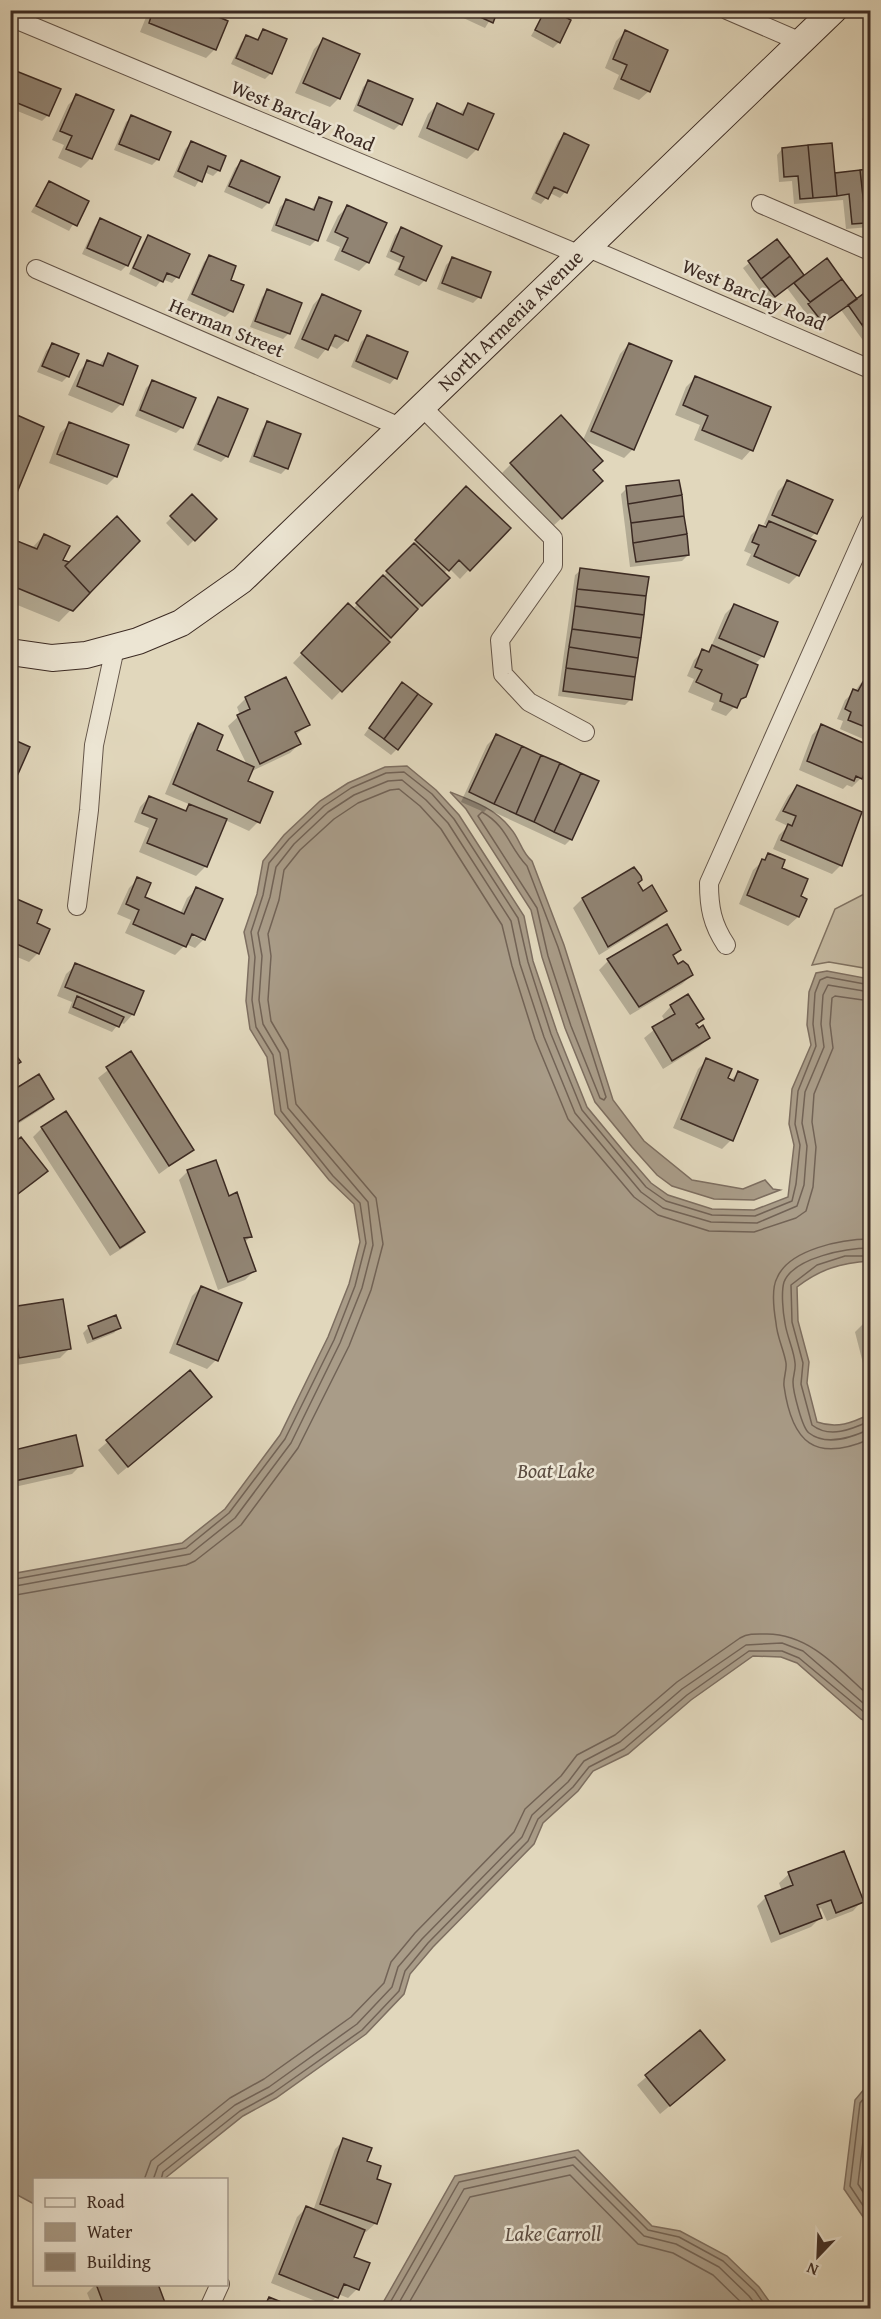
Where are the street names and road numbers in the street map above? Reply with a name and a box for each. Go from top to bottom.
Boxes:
street label: West Barclay Road [227,72,380,158]
street label: North Armenia Avenue [431,243,589,397]
street label: West Barclay Road [678,251,831,337]
street label: Herman Street [165,290,289,364]

